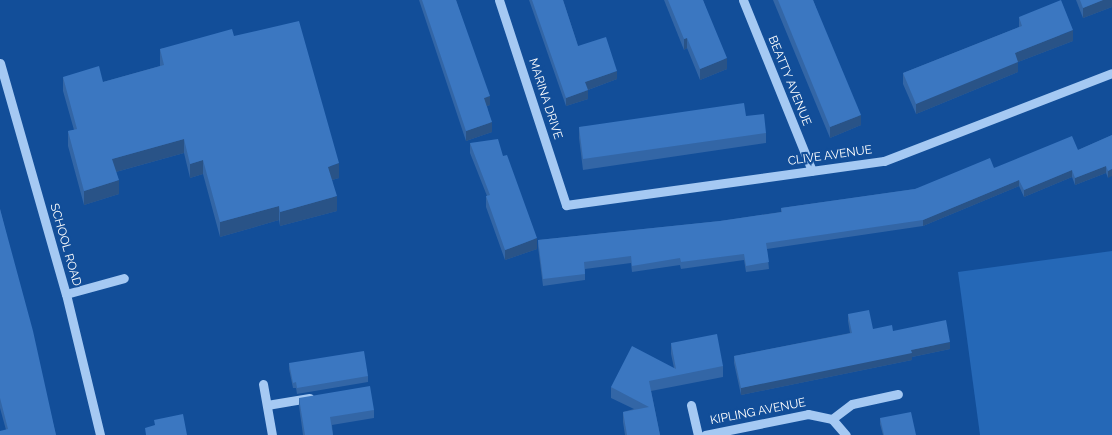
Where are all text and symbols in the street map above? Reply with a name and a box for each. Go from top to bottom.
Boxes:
street label: BEATTY AVENUE [764,34,814,128]
street label: MARINA DRIVE [525,56,565,142]
street label: CLIVE AVENUE [787,143,873,169]
street label: SCHOOL ROAD [46,202,84,288]
street label: KIPLING AVENUE [709,396,807,428]

